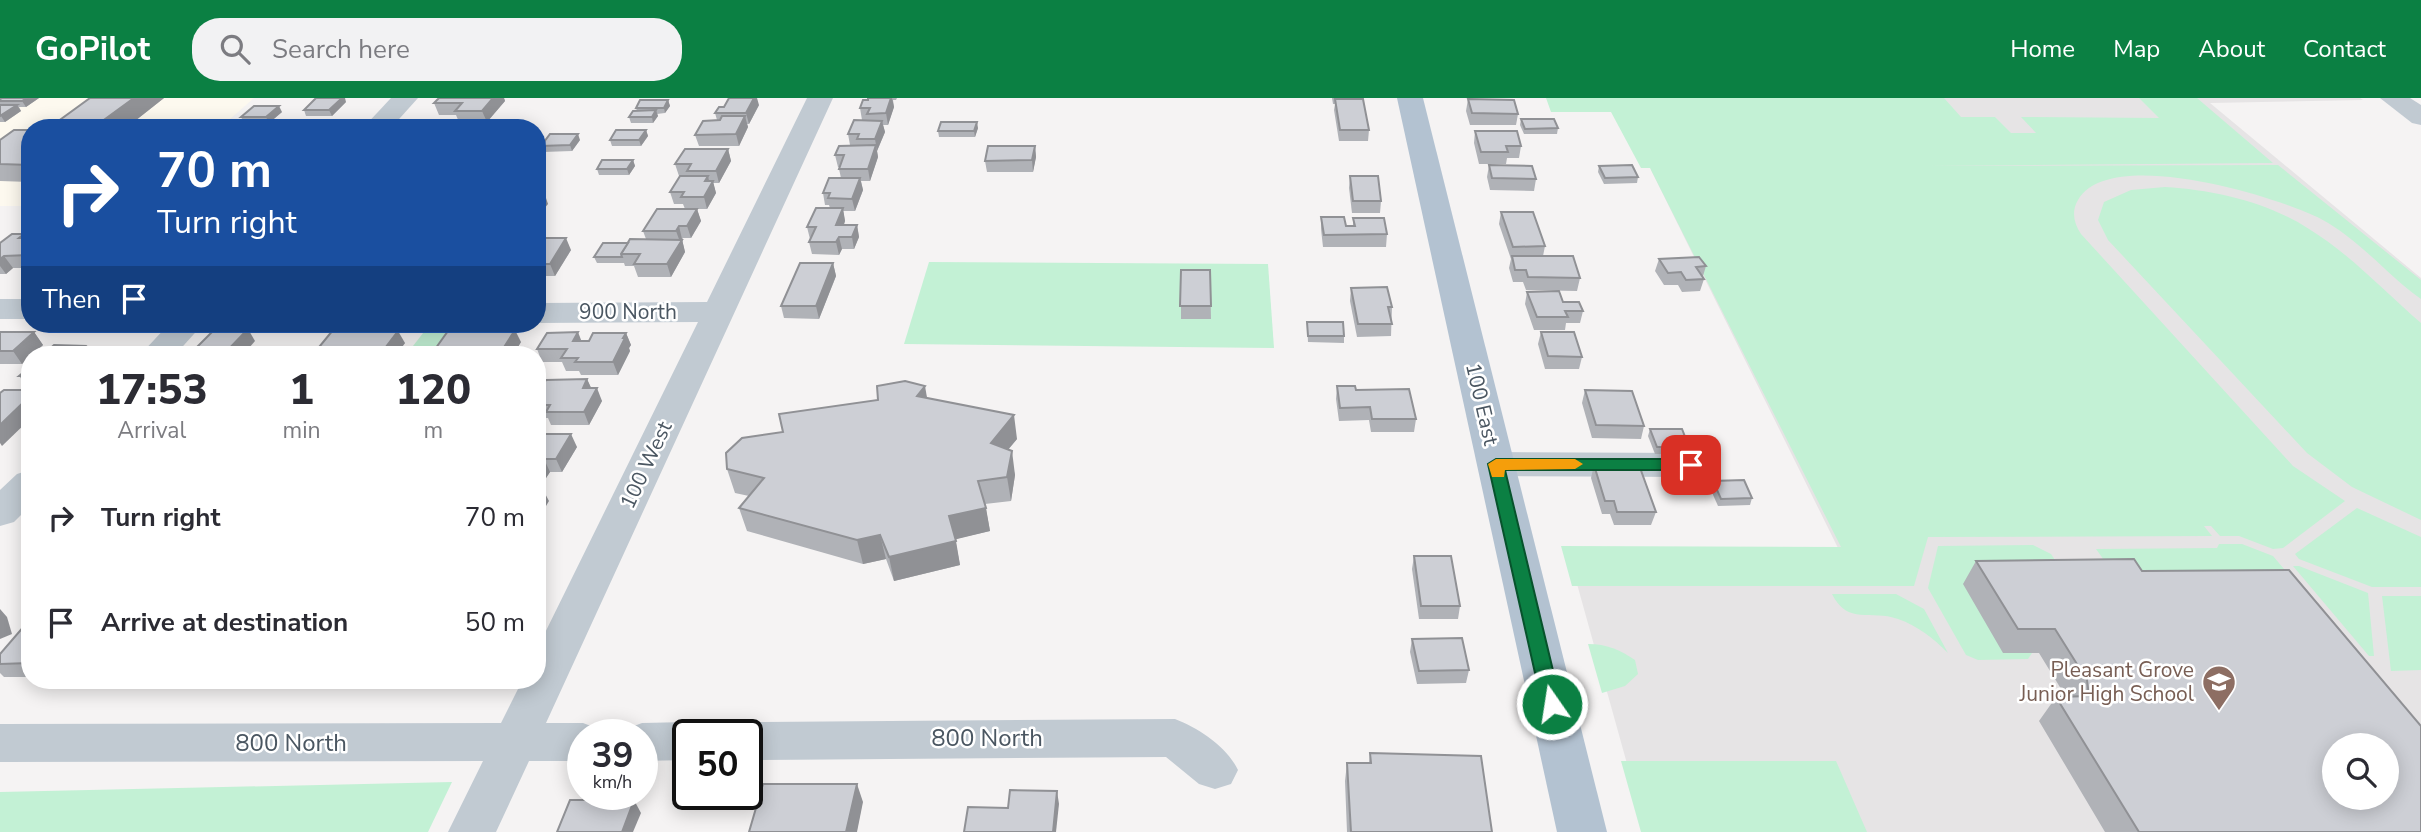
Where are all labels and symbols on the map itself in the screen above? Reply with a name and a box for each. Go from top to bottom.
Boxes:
street label: 900 North [579,298,677,326]
street label: 100 East [1459,360,1505,449]
street label: 100 West [614,416,679,513]
pin [1661,435,1721,495]
place label: Pleasant Grove Junior High School [2018,656,2195,708]
school or university icon: Pleasant Grove Junior High School [2200,663,2238,712]
position arrow [1515,667,1589,741]
speed limit sign: 50 [672,719,763,810]
street label: 800 North [931,722,1043,754]
street label: 800 North [235,727,347,759]

